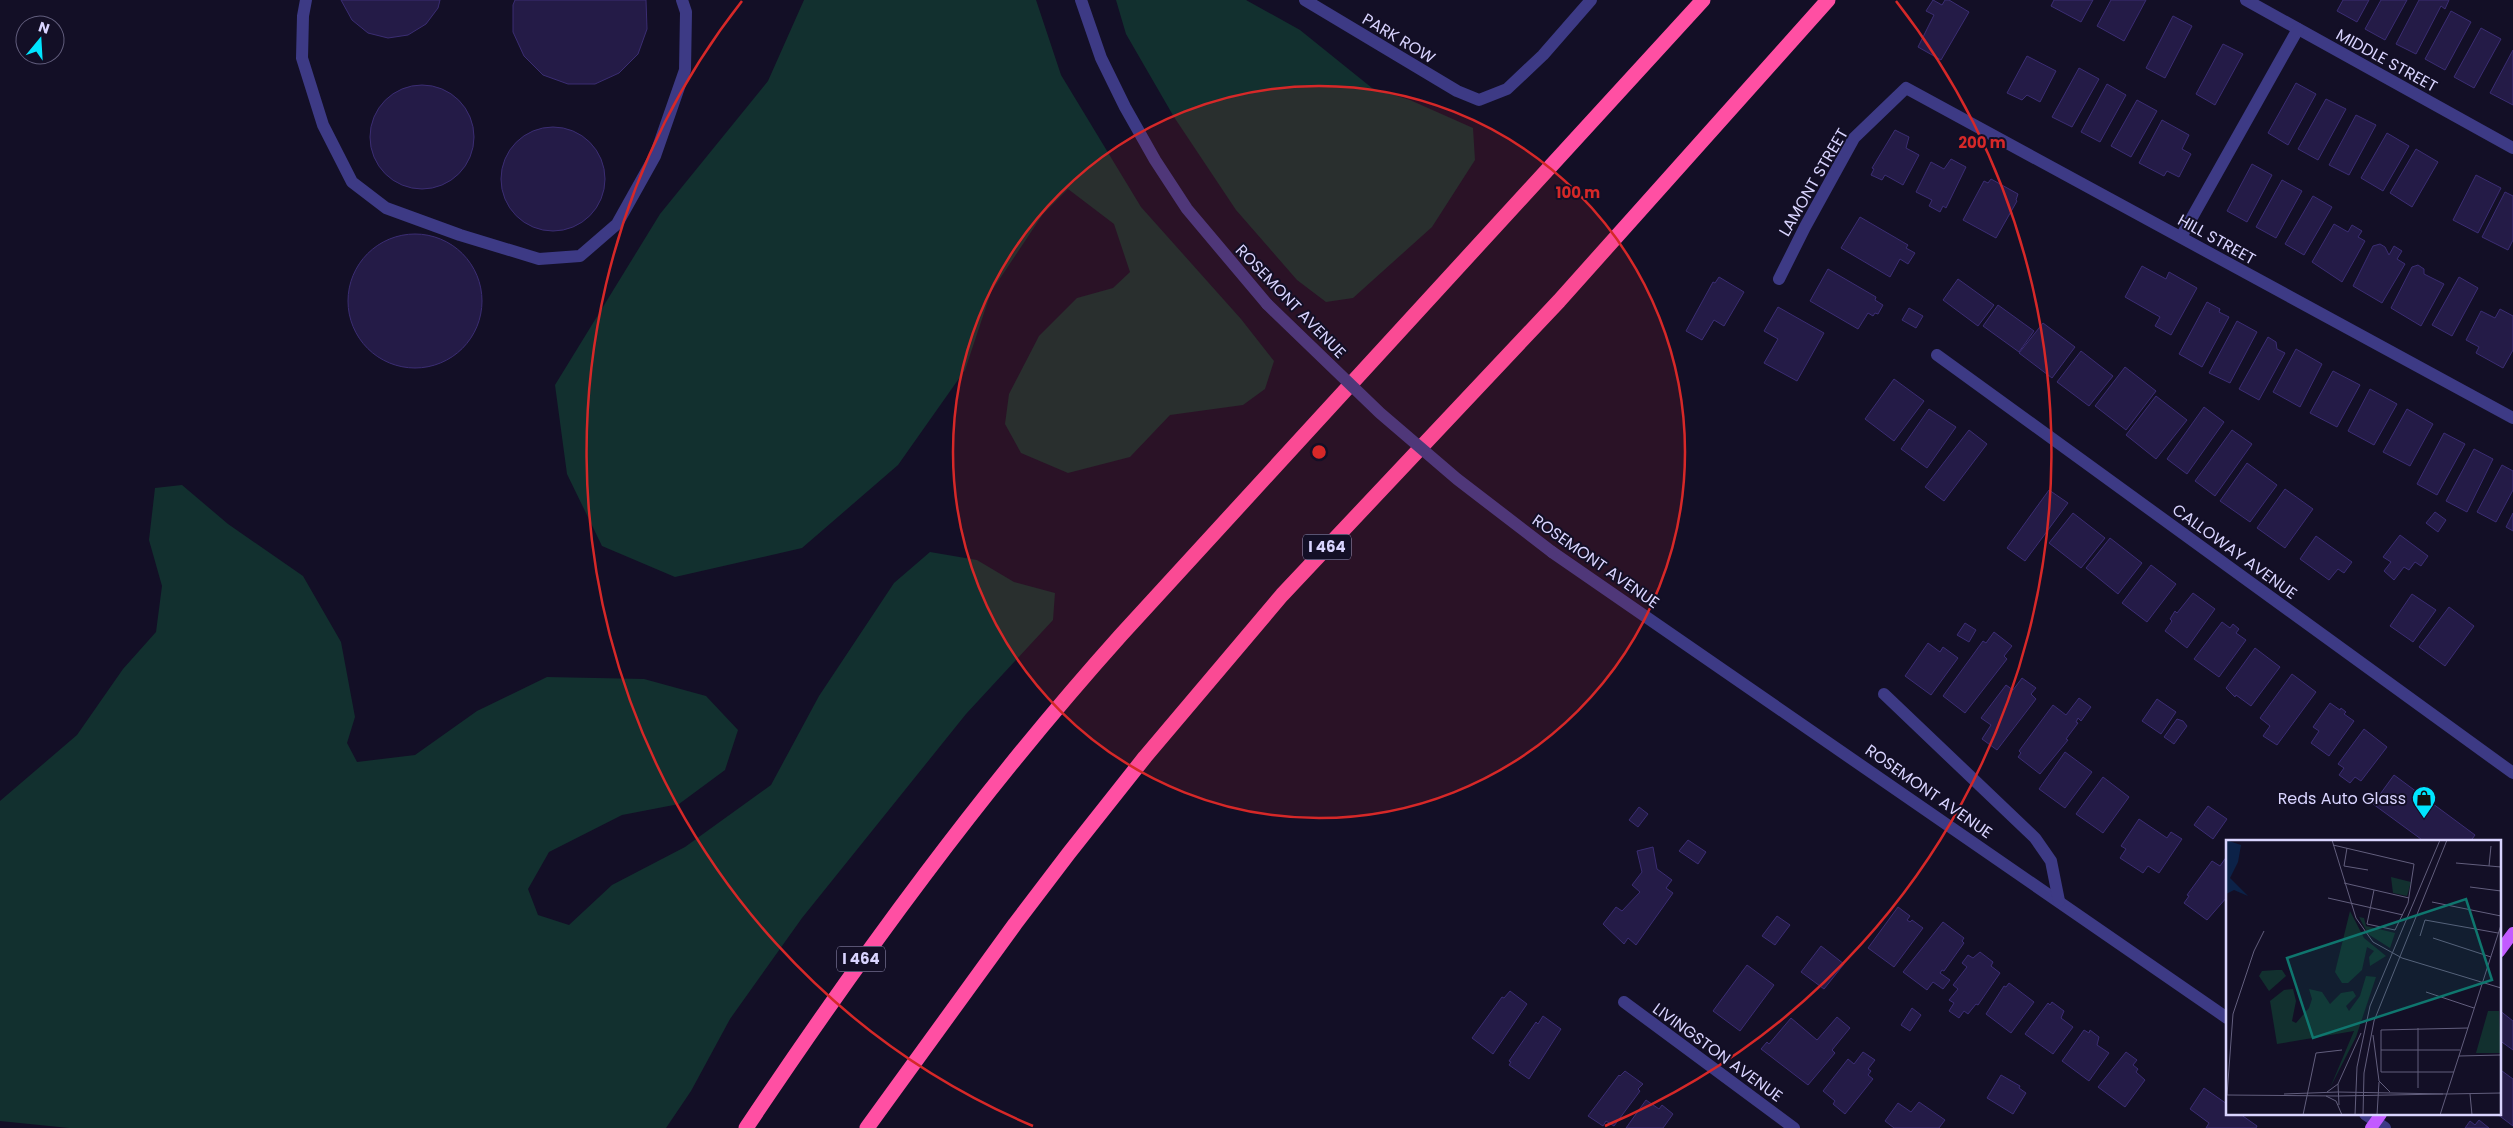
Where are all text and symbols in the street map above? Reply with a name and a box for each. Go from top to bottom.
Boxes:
street label: PARK ROW [1358,8,1440,69]
north arrow [15,15,65,65]
text: N [36,16,52,39]
street label: MIDDLE STREET [2332,23,2442,98]
street label: LAMONT STREET [1773,124,1854,240]
text: 200 m [1958,132,2006,153]
text: 100 m [1556,182,1600,203]
street label: HILL STREET [2174,209,2260,270]
street label: ROSEMONT AVENUE [1230,239,1351,363]
centre of rings [1310,443,1328,461]
street label: CALLOWAY AVENUE [2167,498,2302,605]
street label: ROSEMONT AVENUE [1527,509,1664,614]
road number: I 464 [1303,534,1351,560]
street label: ROSEMONT AVENUE [1860,739,1997,844]
shop icon: Reds Auto Glass [2411,785,2437,819]
place label: Reds Auto Glass [2278,787,2406,810]
inset map [2226,840,2500,1116]
road number: I 464 [837,946,885,972]
street label: LIVINGSTON AVENUE [1648,997,1787,1107]

